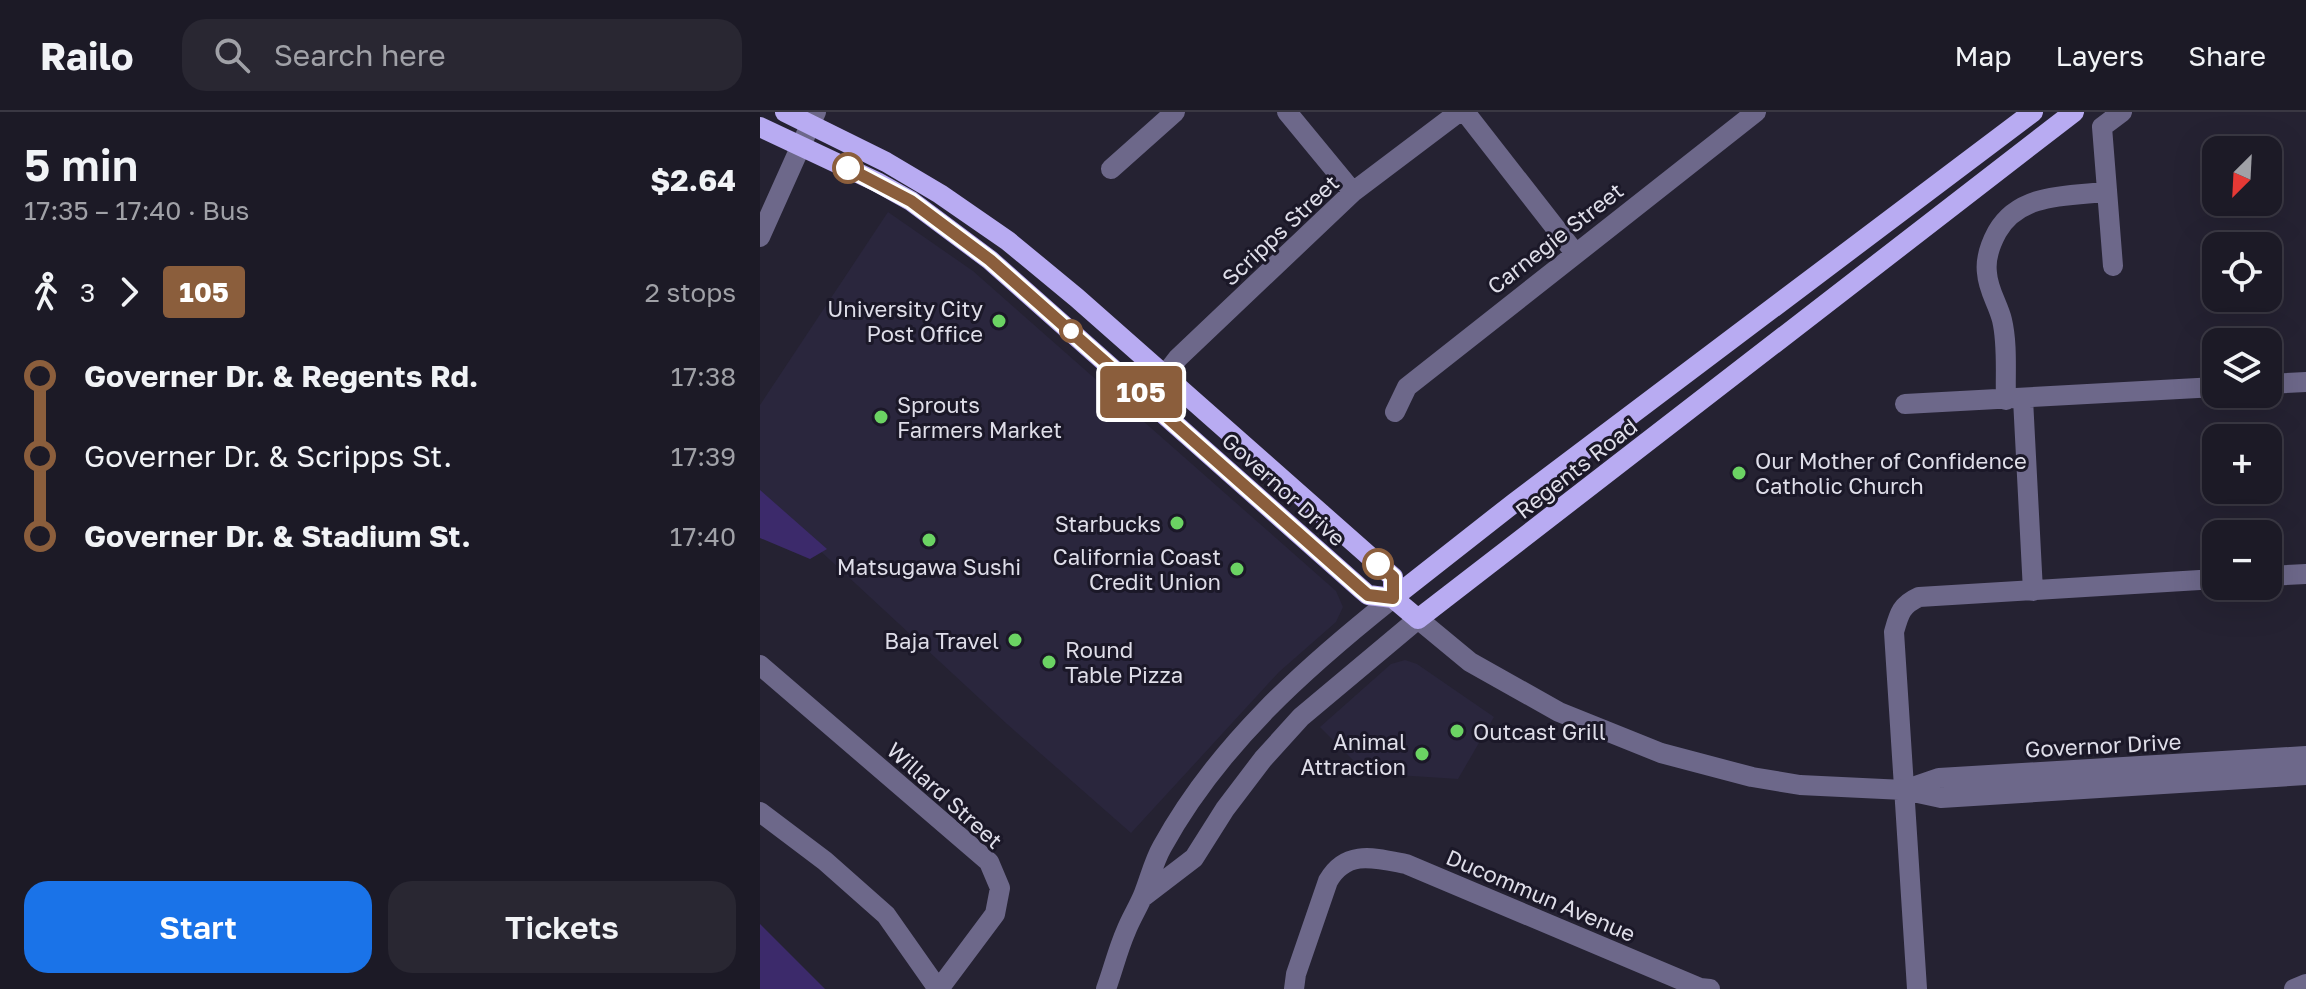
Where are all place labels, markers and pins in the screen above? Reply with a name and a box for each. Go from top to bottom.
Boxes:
unlabelled marker [833,153,863,183]
place label: University City Post Office [827,295,983,347]
marker: University City Post Office [990,312,1008,330]
unlabelled marker [1060,320,1082,342]
place label: Sprouts Farmers Market [897,391,1062,443]
marker: Sprouts Farmers Market [872,408,890,426]
place label: Our Mother of Confidence Catholic Church [1755,447,2027,499]
marker: Our Mother of Confidence Catholic Church [1730,464,1748,482]
place label: Starbucks [1055,510,1161,537]
marker: Starbucks [1168,514,1186,532]
marker: Matsugawa Sushi [920,531,938,549]
place label: California Coast Credit Union [1053,543,1221,595]
unlabelled marker [1363,549,1393,579]
place label: Matsugawa Sushi [837,553,1021,580]
marker: California Coast Credit Union [1228,560,1246,578]
place label: Baja Travel [884,627,999,654]
marker: Baja Travel [1006,631,1024,649]
place label: Round Table Pizza [1065,636,1183,688]
marker: Round Table Pizza [1040,653,1058,671]
place label: Outcast Grill [1473,718,1606,745]
marker: Outcast Grill [1448,722,1466,740]
place label: Animal Attraction [1301,728,1406,780]
marker: Animal Attraction [1413,745,1431,763]

